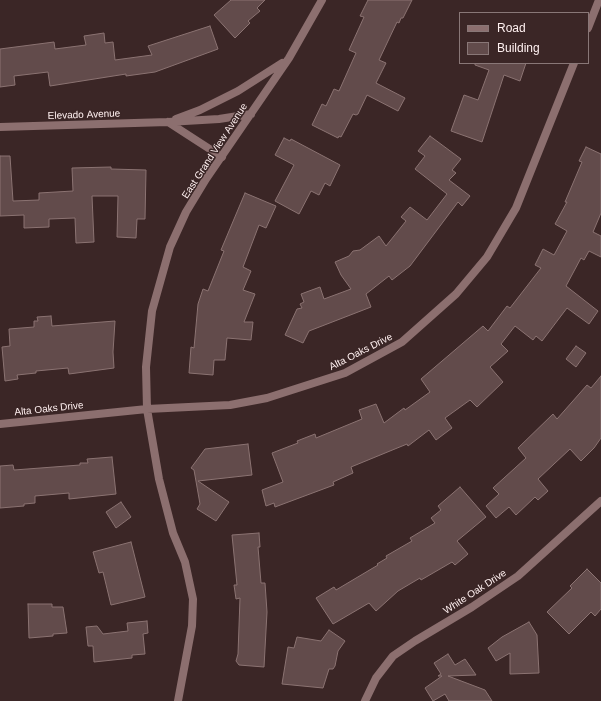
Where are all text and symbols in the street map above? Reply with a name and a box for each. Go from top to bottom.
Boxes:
legend [459,12,589,64]
text: Road [497,21,526,35]
text: Building [497,41,540,55]
street label: East Grand View Avenue [180,101,250,201]
street label: Elevado Avenue [47,108,121,122]
street label: Alta Oaks Drive [327,331,395,373]
street label: Alta Oaks Drive [14,399,84,419]
street label: White Oak Drive [441,567,509,617]

